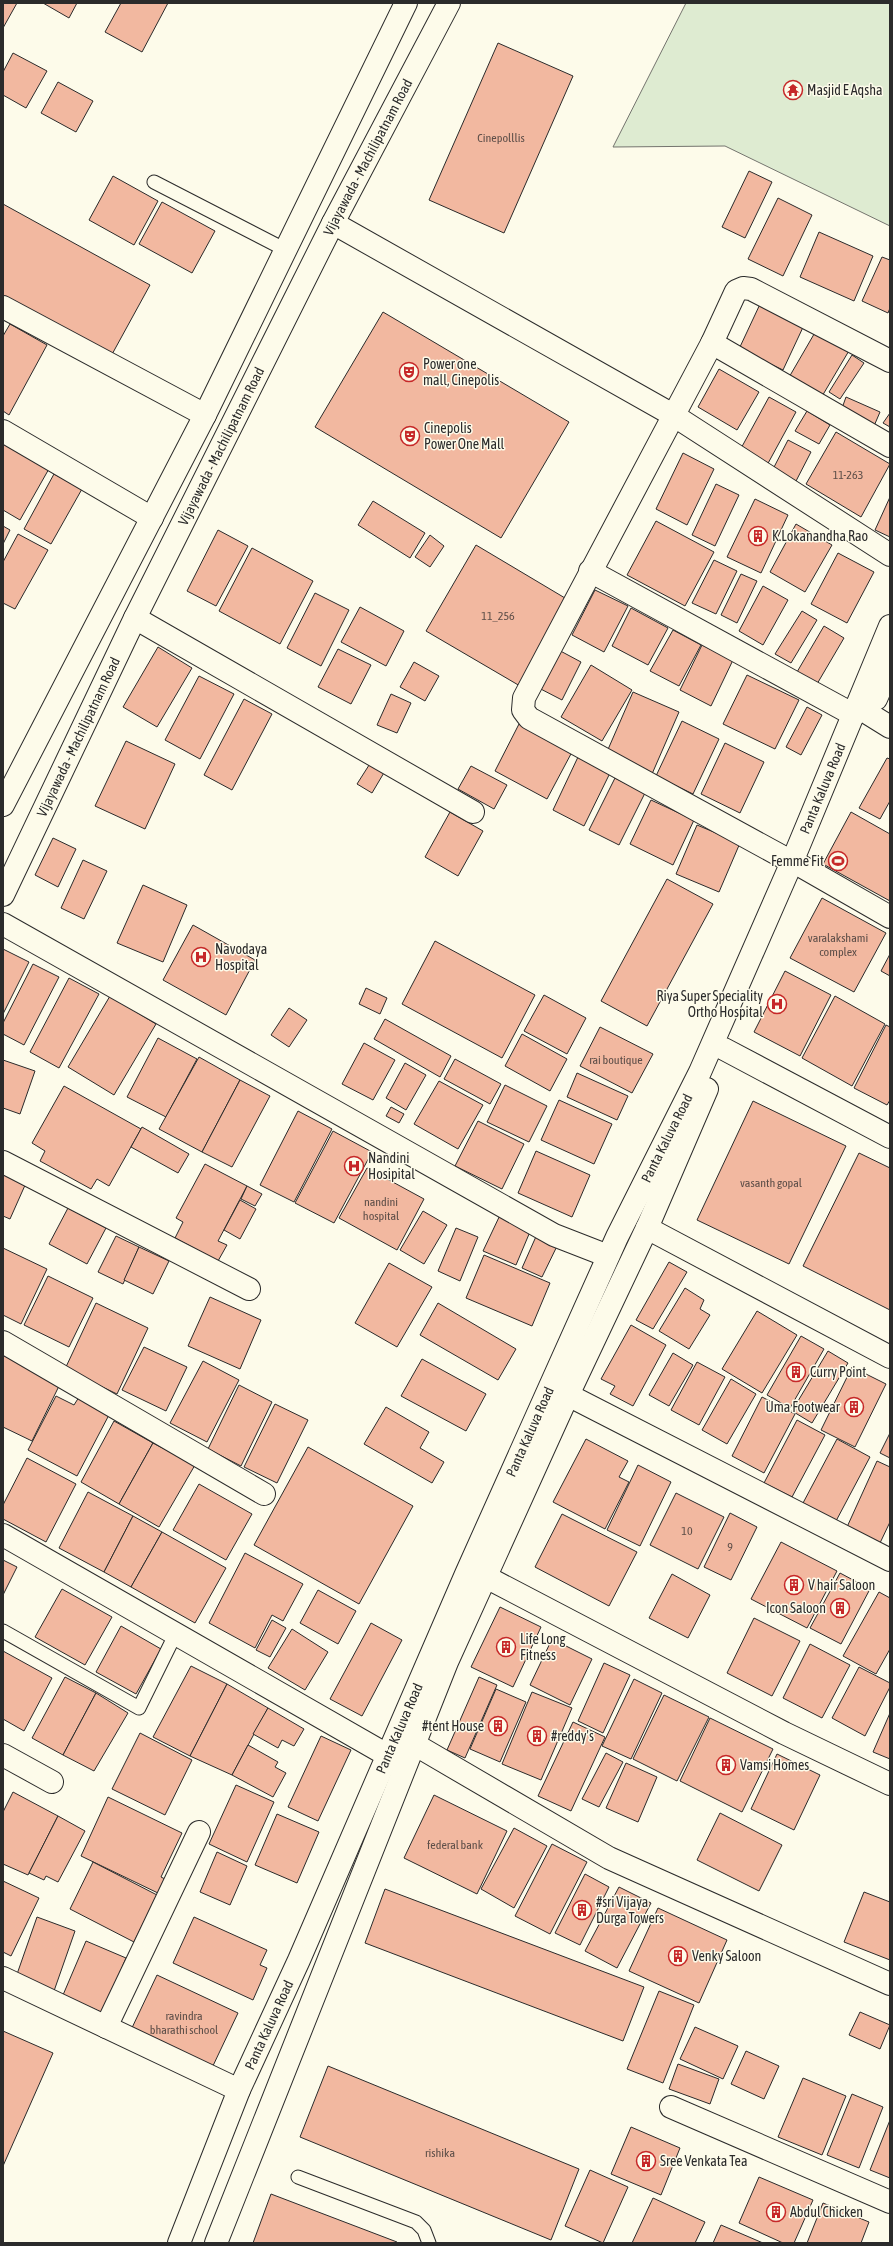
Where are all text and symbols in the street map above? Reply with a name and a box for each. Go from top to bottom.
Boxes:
street label: Vijayawada - Machilipatnam Road [320,76,415,238]
temple icon: Masjid E Aqsha [782,79,804,101]
place label: Masjid E Aqsha [807,82,882,98]
house number: Cinepolllis [477,131,525,145]
place label: Power one mall, Cinepolis [423,356,499,388]
theatre icon: Power one mall, Cinepolis [398,361,420,383]
street label: Vijayawada - Machilipatnam Road [175,365,267,528]
place label: Cinepolis Power One Mall [424,420,505,452]
theatre icon: Cinepolis Power One Mall [399,425,421,447]
house number: 11-263 [833,468,863,482]
building icon: K.Lokanandha Rao [747,525,769,547]
place label: K.Lokanandha Rao [772,528,868,544]
house number: 11_256 [481,609,515,623]
street label: Vijayawada - Machilipatnam Road [34,655,123,819]
street label: Panta Kaluva Road [797,741,848,836]
sports icon: Femme Fit [827,850,849,872]
place label: Femme Fit [771,853,824,869]
house number: varalakshami complex [808,931,868,959]
place label: Navodaya Hospital [215,941,267,973]
hospital icon: Navodaya Hospital [190,946,212,968]
place label: Riya Super Speciality Ortho Hospital [657,988,763,1020]
hospital icon: Riya Super Speciality Ortho Hospital [766,993,788,1015]
house number: rai boutique [589,1053,643,1067]
street label: Panta Kaluva Road [638,1091,696,1185]
place label: Nandini Hosipital [368,1150,415,1182]
hospital icon: Nandini Hosipital [343,1155,365,1177]
house number: vasanth gopal [740,1176,803,1190]
house number: nandini hospital [363,1195,400,1223]
building icon: Curry Point [785,1361,807,1383]
place label: Curry Point [810,1364,866,1380]
street label: Panta Kaluva Road [503,1384,557,1479]
building icon: Uma Footwear [843,1396,865,1418]
place label: Uma Footwear [765,1399,841,1415]
house number: 10 [681,1524,693,1538]
house number: 9 [727,1540,733,1554]
building icon: V hair Saloon [783,1574,805,1596]
place label: V hair Saloon [808,1577,875,1593]
building icon: Icon Saloon [829,1597,851,1619]
place label: Icon Saloon [766,1600,826,1616]
place label: Life Long Fitness [520,1631,566,1663]
building icon: Life Long Fitness [495,1636,517,1658]
street label: Panta Kaluva Road [373,1681,426,1776]
building icon: #tent House [487,1715,509,1737]
place label: #tent House [422,1718,484,1734]
building icon: #reddy's [526,1725,548,1747]
place label: #reddy's [551,1728,594,1744]
building icon: Vamsi Homes [715,1754,737,1776]
place label: Vamsi Homes [740,1757,809,1773]
house number: federal bank [427,1838,484,1852]
place label: #sri Vijaya Durga Towers [596,1894,664,1926]
building icon: #sri Vijaya Durga Towers [571,1899,593,1921]
building icon: Venky Saloon [667,1945,689,1967]
place label: Venky Saloon [692,1948,761,1964]
street label: Panta Kaluva Road [241,1978,297,2072]
house number: ravindra bharathi school [150,2009,219,2037]
house number: rishika [425,2146,455,2160]
building icon: Sree Venkata Tea [635,2150,657,2172]
place label: Sree Venkata Tea [660,2153,747,2169]
building icon: Abdul Chicken [765,2201,787,2223]
place label: Abdul Chicken [790,2204,863,2220]

